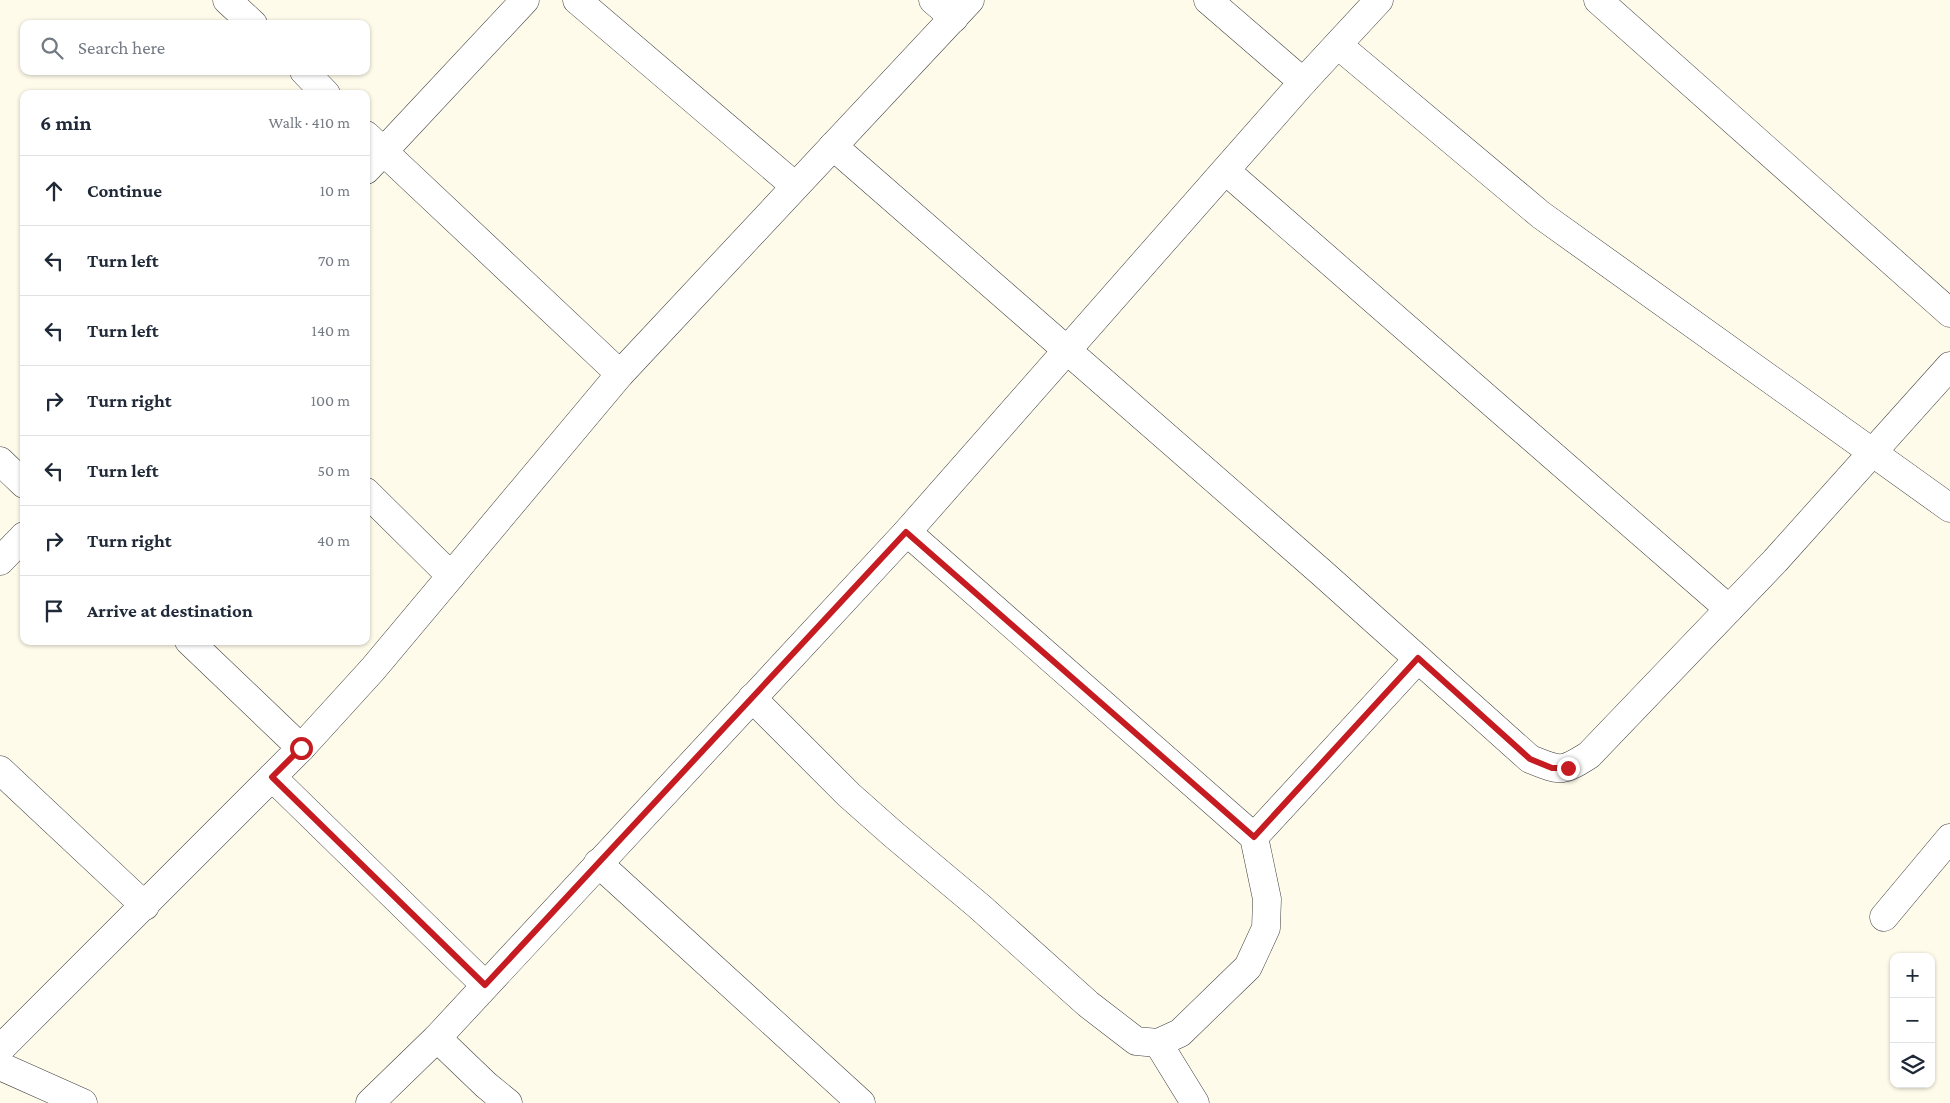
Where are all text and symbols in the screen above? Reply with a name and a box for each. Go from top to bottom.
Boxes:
search box [20,20,370,75]
icon: search [38,34,66,62]
text: Search here [78,37,165,58]
text: 6 min [40,111,91,135]
text: Walk · 410 m [269,114,350,131]
icon: ahead [40,177,68,205]
text: Continue [87,180,162,201]
text: 10 m [320,182,350,199]
icon: left [40,247,68,275]
text: Turn left [87,250,159,271]
text: 70 m [318,252,350,269]
icon: left [40,317,68,345]
text: Turn left [87,320,159,341]
text: 140 m [312,322,350,339]
icon: right [40,387,68,415]
text: Turn right [87,390,172,411]
text: 100 m [311,392,350,409]
icon: left [40,457,68,485]
text: Turn left [87,460,159,481]
text: 50 m [318,462,350,479]
icon: right [40,527,68,555]
text: Turn right [87,530,172,551]
text: 40 m [317,532,350,549]
icon: arrive [40,597,68,625]
text: Arrive at destination [87,600,253,621]
route start [290,737,313,760]
route end [1557,757,1580,780]
map controls [1890,953,1935,1088]
button: + [1890,953,1935,998]
button: − [1890,998,1935,1043]
button: layers [1890,1043,1935,1088]

